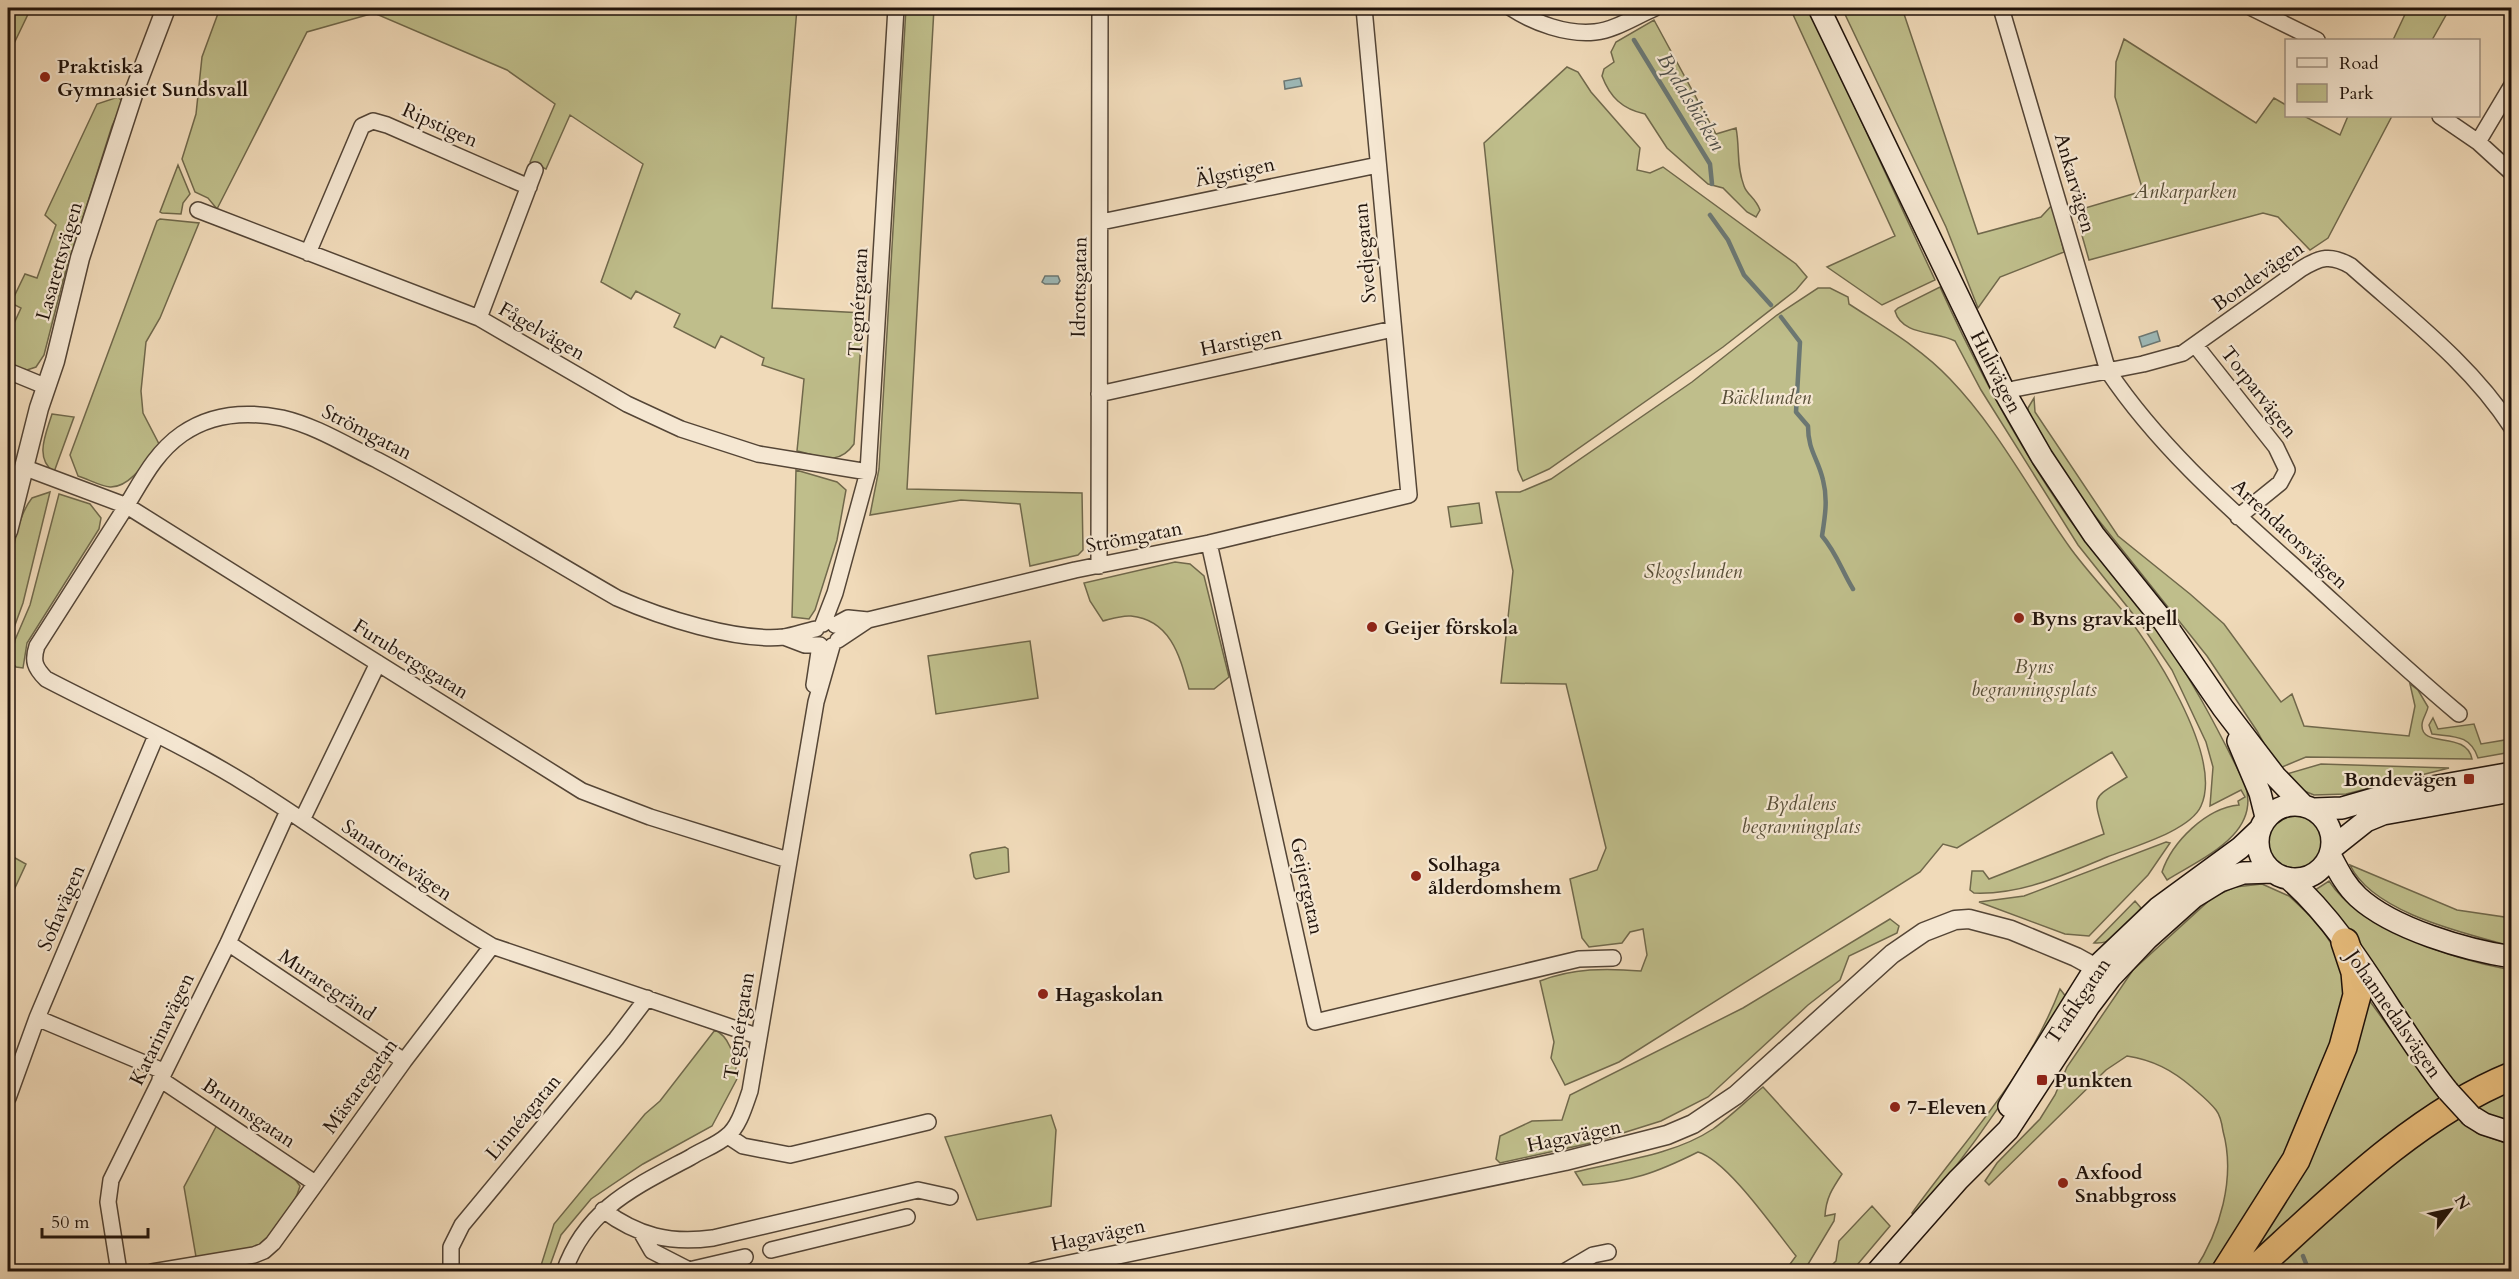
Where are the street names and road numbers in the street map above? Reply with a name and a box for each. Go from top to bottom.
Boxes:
street label: Ripstigen [398,96,483,154]
street label: Ankarvägen [2048,130,2102,237]
street label: Älgstigen [1193,150,1278,194]
street label: Lasarettsvägen [29,198,89,324]
street label: Svedjegatan [1347,201,1383,304]
street label: Bondevägen [2207,234,2310,317]
street label: Idrottsgatan [1065,236,1093,338]
street label: Tegnérgatan [842,246,874,357]
street label: Fågelvägen [494,295,591,367]
street label: Harstigen [1198,319,1285,363]
street label: Hulivägen [1964,326,2029,418]
street label: Torparvägen [2215,340,2304,444]
street label: Strömgatan [317,398,417,466]
street label: Arrendatorsvägen [2226,473,2355,596]
street label: Strömgatan [1084,514,1185,560]
street label: Furubergsgatan [348,613,475,706]
street label: Sanatorievägen [336,813,458,907]
street label: Geijergatan [1284,835,1331,938]
street label: Sofiavägen [31,860,92,955]
street label: Johannedalsvägen [2338,942,2449,1084]
street label: Muraregränd [273,943,381,1028]
street label: Trafikgatan [2039,952,2117,1049]
street label: Katarinavägen [123,968,201,1090]
street label: Tegnérgatan [717,969,761,1082]
street label: Mästaregatan [316,1032,404,1139]
street label: Linnéagatan [479,1068,567,1166]
street label: Brunnsgatan [197,1072,302,1155]
street label: Hagavägen [1524,1113,1624,1159]
street label: Hagavägen [1048,1212,1148,1258]

